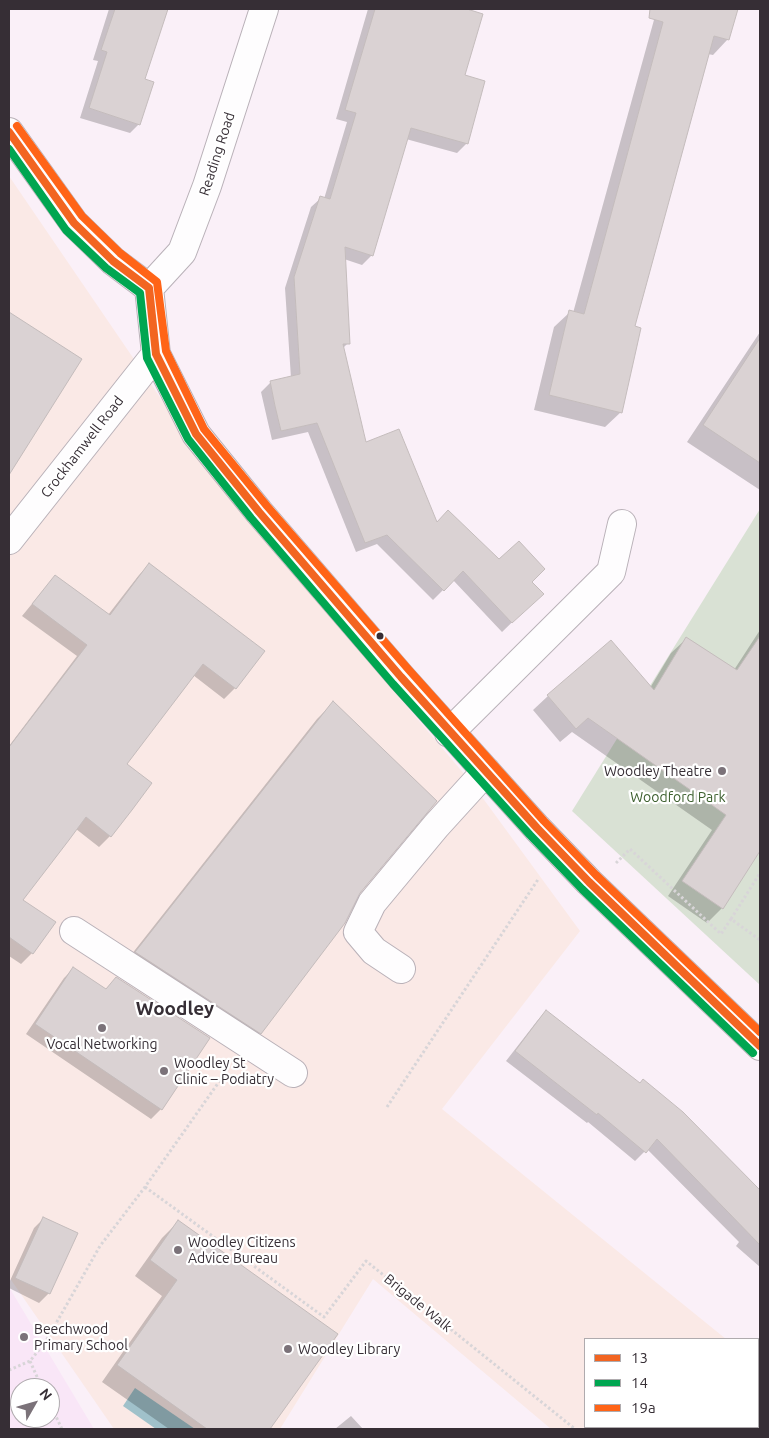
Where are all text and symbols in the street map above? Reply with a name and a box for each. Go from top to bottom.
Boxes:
street label: Reading Road [196,110,238,198]
street label: Crockhamwell Road [37,393,127,501]
unlabelled marker [375,631,385,641]
place label: Woodley Theatre [604,763,712,779]
marker: Woodley Theatre [716,765,728,777]
park label: Woodford Park [630,789,726,805]
district label: Woodley [136,998,214,1020]
marker: Vocal Networking [96,1022,108,1034]
place label: Vocal Networking [46,1036,158,1052]
place label: Woodley St Clinic – Podiatry [174,1055,274,1088]
marker: Woodley St Clinic – Podiatry [158,1065,170,1077]
place label: Woodley Citizens Advice Bureau [188,1234,296,1266]
marker: Woodley Citizens Advice Bureau [172,1244,184,1256]
street label: Brigade Walk [381,1270,455,1336]
place label: Beechwood Primary School [34,1321,128,1354]
marker: Beechwood Primary School [18,1331,30,1343]
legend [584,1338,759,1428]
place label: Woodley Library [298,1341,400,1357]
marker: Woodley Library [282,1343,294,1355]
text: 13 [631,1349,648,1366]
text: 14 [631,1374,648,1391]
north arrow [10,1378,60,1428]
text: N [37,1385,56,1403]
text: 19a [631,1399,656,1416]

